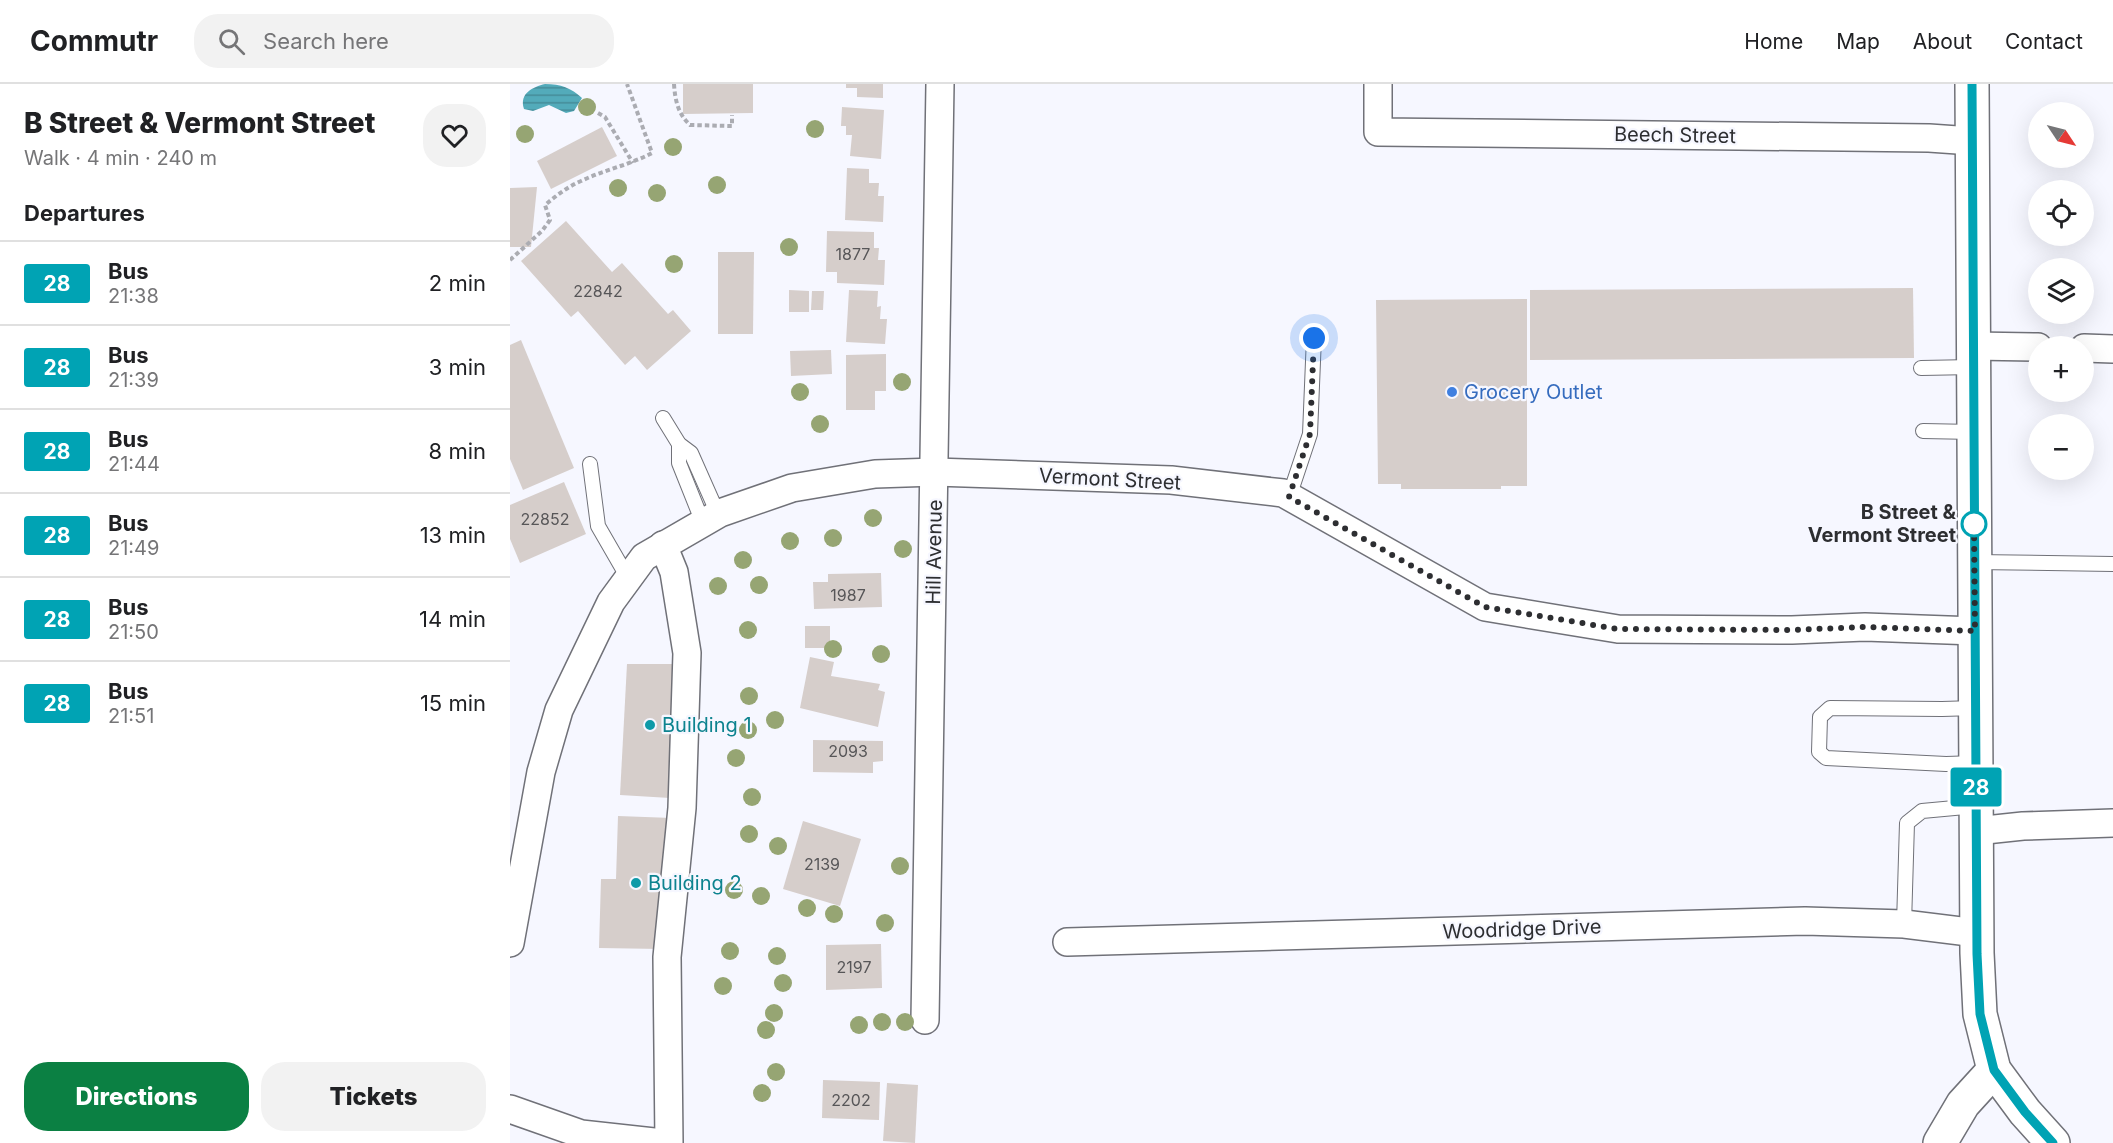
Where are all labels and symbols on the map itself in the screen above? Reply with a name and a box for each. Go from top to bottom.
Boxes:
north arrow [2028,102,2094,168]
street label: Beech Street [1614,122,1737,148]
house number: 1877 [836,244,870,264]
house number: 22842 [573,281,623,301]
your location [1299,323,1329,353]
place label: Grocery Outlet [1464,380,1603,404]
marker: Grocery Outlet [1445,385,1459,399]
street label: Vermont Street [1038,463,1182,495]
street label: Hill Avenue [921,499,947,605]
place label: B Street & Vermont Street [1808,500,1957,547]
house number: 22852 [521,509,569,529]
marker: B Street & Vermont Street [1961,511,1987,537]
house number: 1987 [830,585,866,605]
place label: Building 1 [662,713,752,737]
marker: Building 1 [643,718,657,732]
house number: 2093 [828,741,868,761]
line badge: 28 [1949,768,2003,806]
house number: 2139 [804,854,840,874]
place label: Building 2 [648,871,742,895]
marker: Building 2 [629,876,643,890]
street label: Woodridge Drive [1442,914,1602,944]
house number: 2197 [837,957,871,977]
house number: 2202 [831,1090,871,1110]

